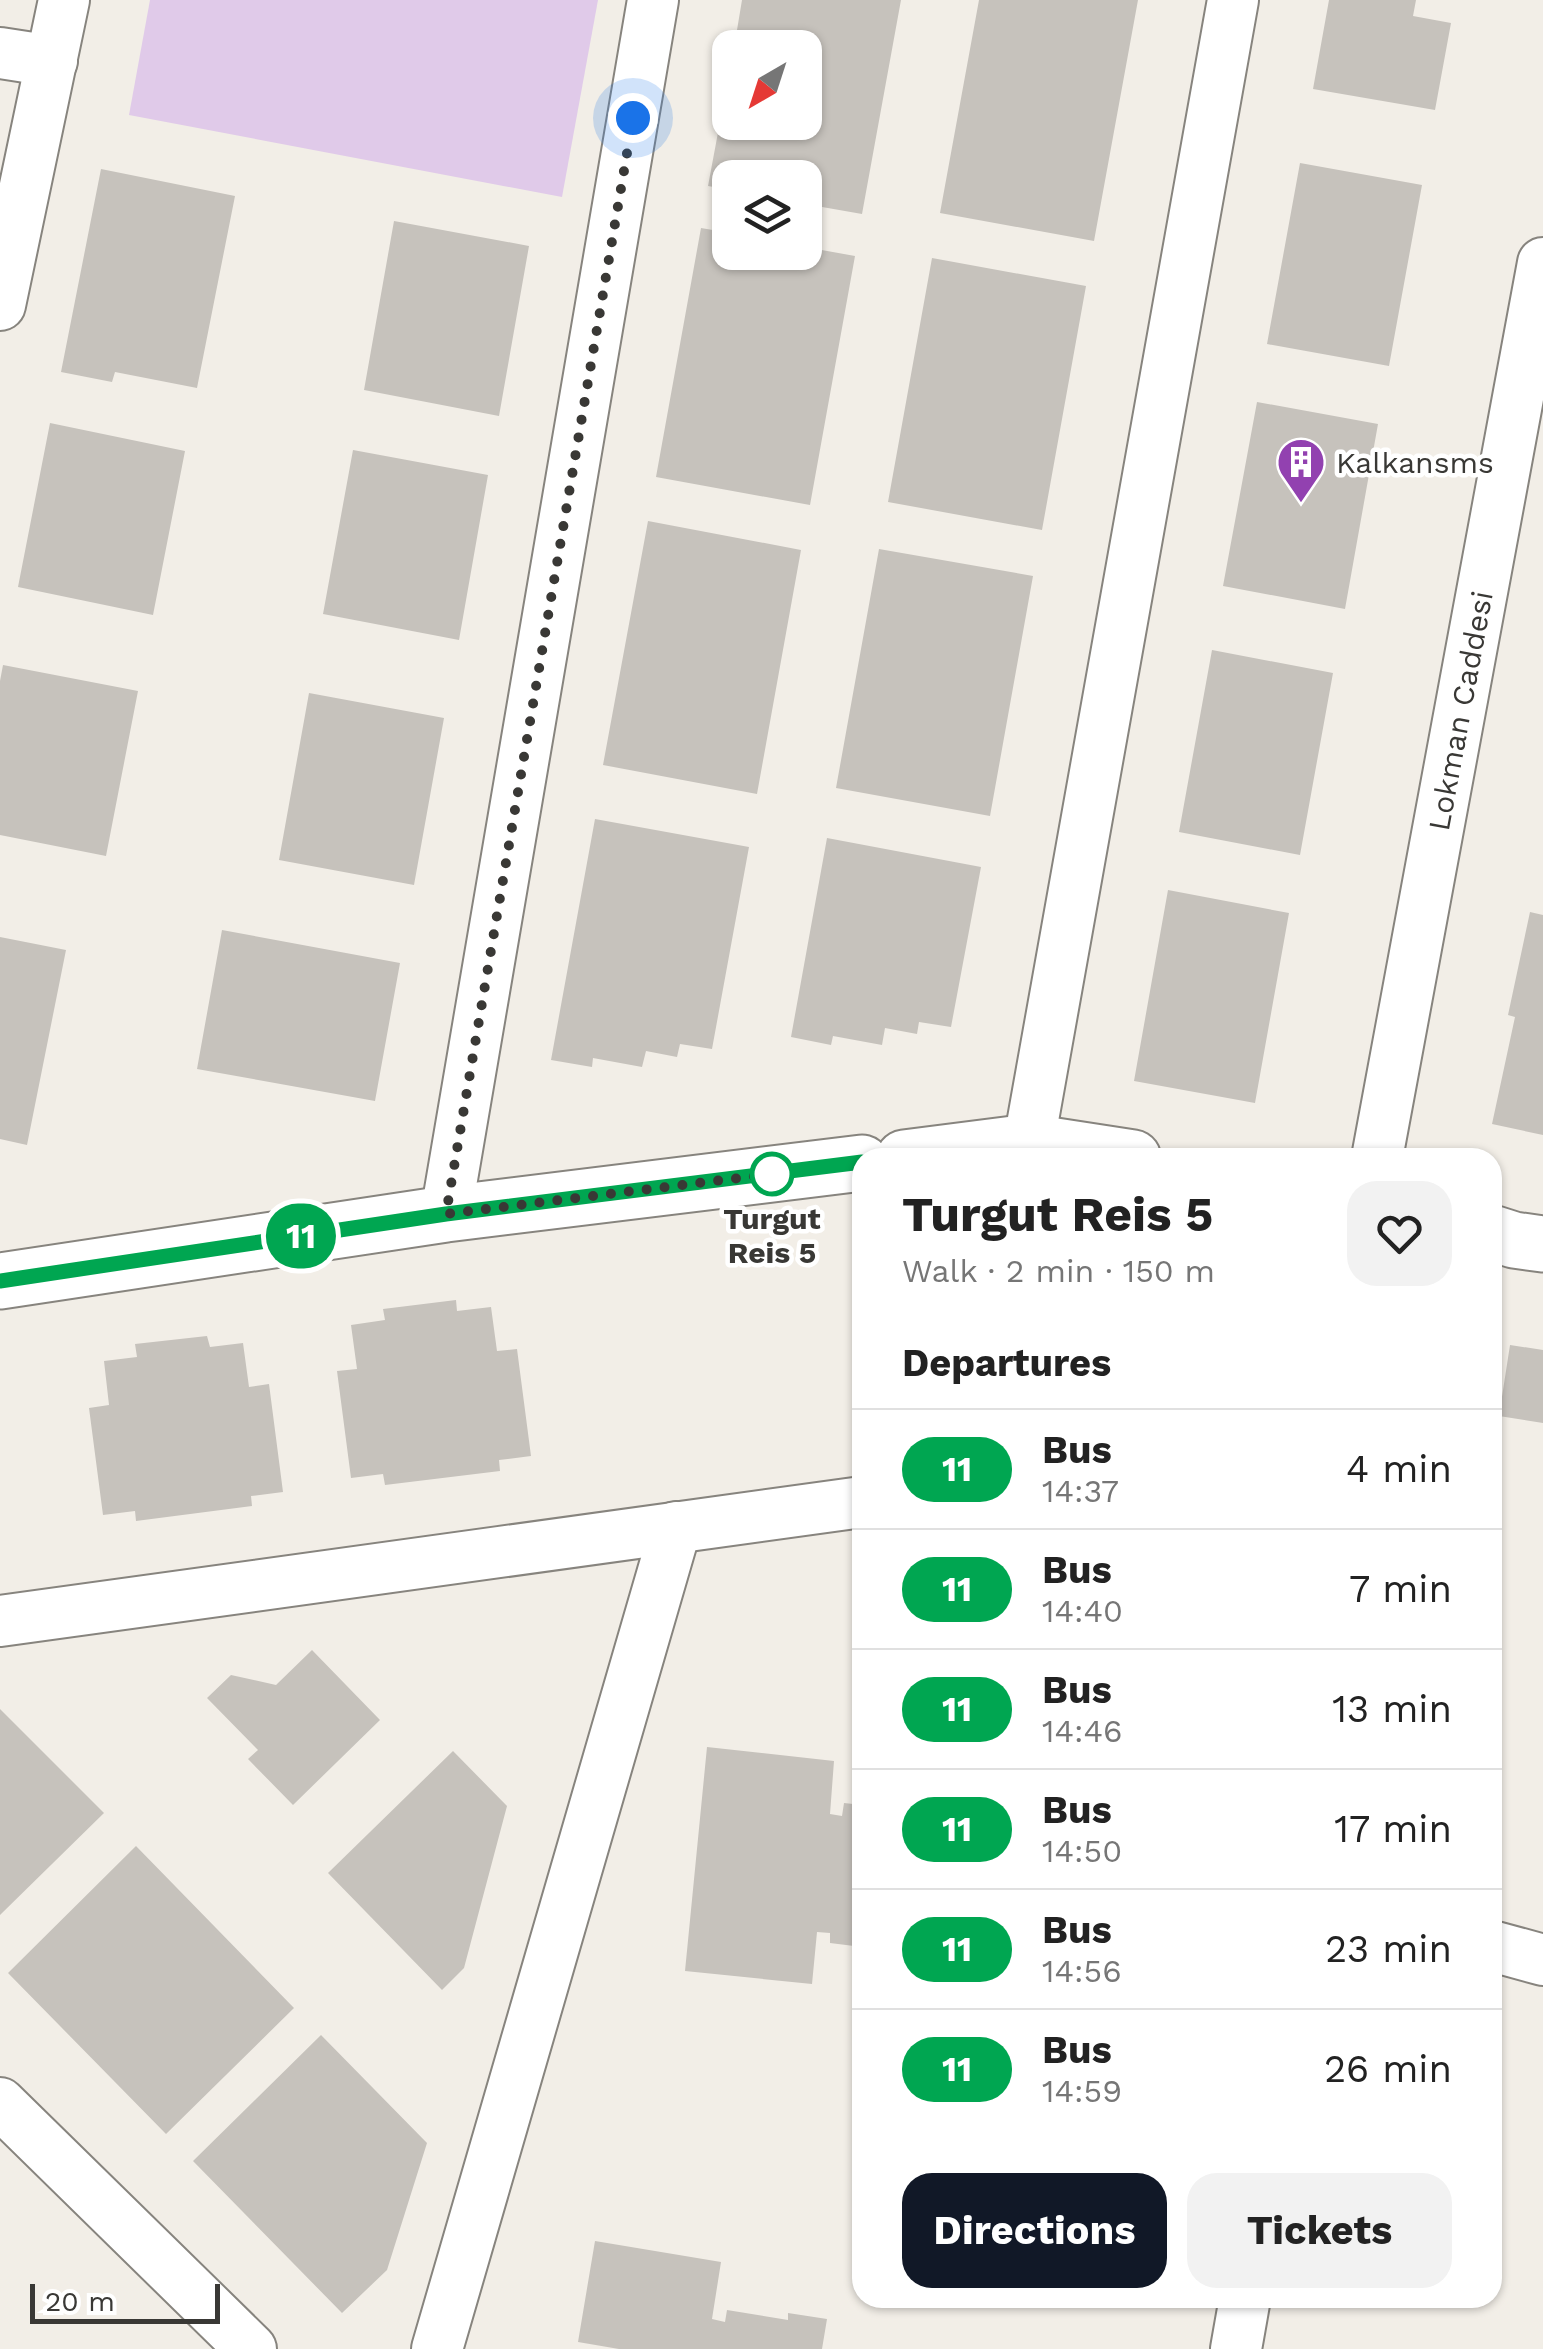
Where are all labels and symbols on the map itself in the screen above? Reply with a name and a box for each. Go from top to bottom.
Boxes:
north arrow [712,30,822,140]
your location [608,93,658,143]
building icon: Kalkansms [1275,436,1327,504]
place label: Kalkansms [1336,445,1494,480]
street label: Lokman Caddesi [1421,588,1499,833]
marker: Turgut Reis 5 [751,1153,793,1195]
place label: Turgut Reis 5 [723,1201,821,1270]
line badge: 11 [256,1204,346,1268]
scale bar [30,2279,220,2324]

